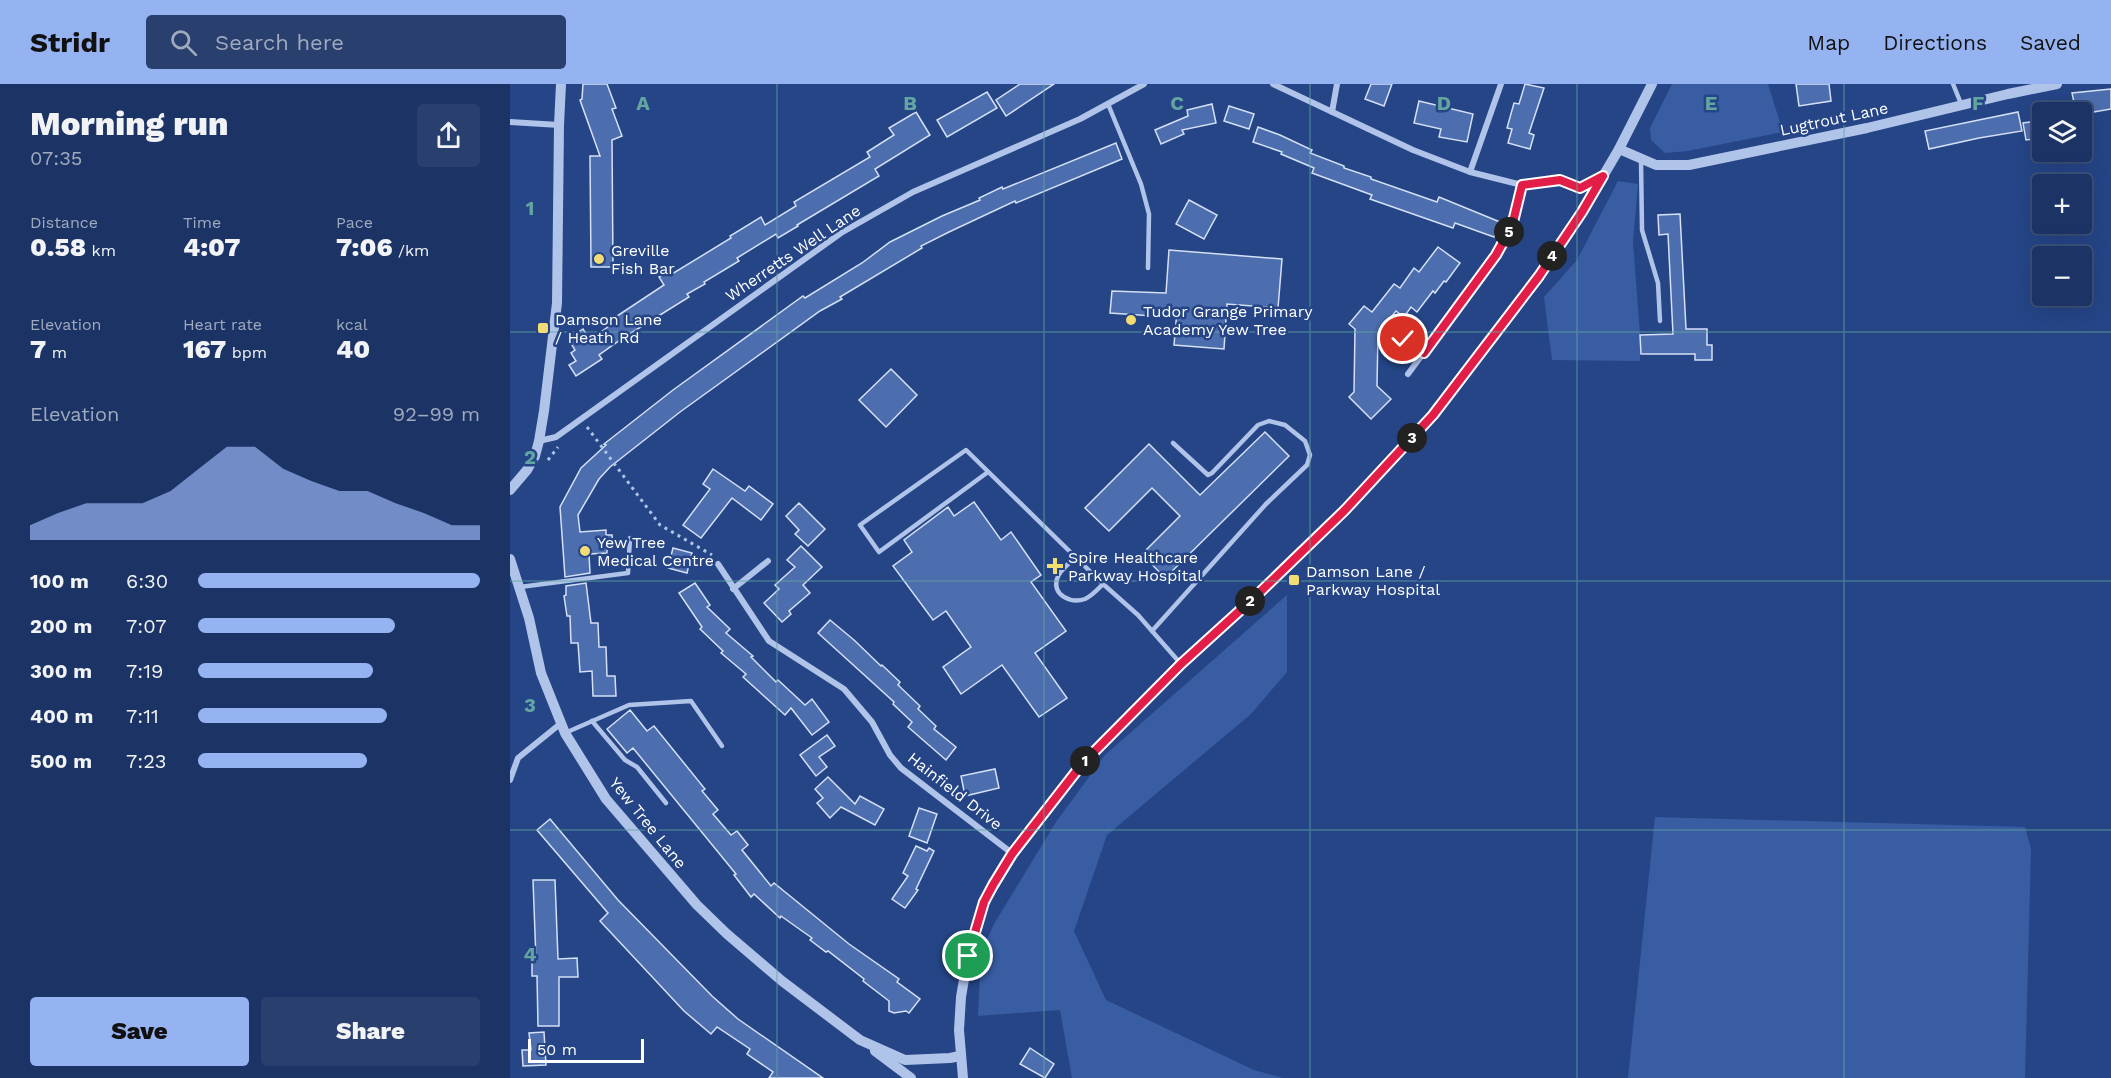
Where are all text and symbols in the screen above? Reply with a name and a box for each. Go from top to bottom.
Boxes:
search box [146,15,566,69]
text: Stridr [30,26,110,59]
icon: search [167,26,200,59]
text: Search here [215,30,344,55]
text: Map [1807,30,1850,55]
text: Directions [1883,30,1987,55]
text: Saved [2020,30,2081,55]
text: A [636,91,650,115]
text: B [903,91,917,115]
text: C [1170,91,1184,115]
text: D [1437,91,1451,115]
text: E [1705,91,1717,115]
text: F [1972,91,1984,115]
street label: Lugtrout Lane [1778,98,1890,140]
map controls [2032,102,2092,306]
button: layers [2032,102,2092,162]
text: Morning run [30,104,229,143]
button: share [417,104,480,167]
text: 07:35 [30,146,82,170]
button: + [2032,174,2092,234]
text: 1 [526,196,534,220]
street label: Wherretts Well Lane [722,201,864,305]
text: Distance [30,213,98,232]
text: Time [183,213,221,232]
text: Pace [336,213,373,232]
pin: 5 [1494,217,1524,247]
text: 5 [1504,222,1514,241]
text: 0.58 [30,232,86,262]
text: 4:07 [183,232,240,262]
text: 7:06 [336,232,393,262]
text: km [86,241,116,260]
text: /km [393,241,429,260]
place label: Greville Fish Bar [611,241,675,278]
pin: 4 [1537,241,1567,271]
text: 4 [1547,246,1557,265]
button: − [2032,246,2092,306]
marker: Greville Fish Bar [592,252,606,266]
place label: Tudor Grange Primary Academy Yew Tree [1143,302,1313,339]
place label: Damson Lane / Heath Rd [555,310,662,347]
marker: Tudor Grange Primary Academy Yew Tree [1124,313,1138,327]
pin [1377,313,1428,364]
text: Elevation [30,315,101,334]
text: Heart rate [183,315,262,334]
text: kcal [336,315,368,334]
marker: Damson Lane / Heath Rd [536,321,550,335]
icon: check [1386,322,1419,355]
text: 7 [30,334,46,364]
text: 167 [183,334,226,364]
text: 40 [336,334,370,364]
text: m [46,343,67,362]
text: bpm [226,343,267,362]
text: Elevation [30,402,119,426]
text: 92–99 m [393,402,480,426]
pin: 3 [1397,423,1427,453]
text: 3 [1407,428,1417,447]
text: 2 [524,445,536,469]
place label: Yew Tree Medical Centre [597,533,714,570]
marker: Yew Tree Medical Centre [578,544,592,558]
place label: Spire Healthcare Parkway Hospital [1068,548,1202,585]
marker: Spire Healthcare Parkway Hospital [1046,557,1064,575]
place label: Damson Lane / Parkway Hospital [1306,562,1440,599]
text: 100 m [30,569,89,593]
text: 6:30 [126,569,168,593]
marker: Damson Lane / Parkway Hospital [1287,573,1301,587]
pin: 2 [1235,586,1265,616]
text: 2 [1245,591,1255,610]
text: 200 m [30,614,92,638]
text: 7:07 [126,614,166,638]
text: 300 m [30,659,92,683]
text: 7:19 [126,659,163,683]
text: 3 [524,693,536,717]
text: 400 m [30,704,93,728]
text: 7:11 [126,704,159,728]
pin: 1 [1070,746,1100,776]
street label: Hainfield Drive [904,748,1006,834]
text: 500 m [30,749,92,773]
text: 7:23 [126,749,166,773]
text: 1 [1082,751,1088,770]
street label: Yew Tree Lane [605,774,691,872]
pin [942,930,993,981]
icon: arrive [951,939,984,972]
text: 4 [524,942,537,966]
button: Save [30,997,249,1066]
button: Share [261,997,480,1066]
scale bar [528,1036,644,1064]
text: 50 m [537,1040,577,1059]

